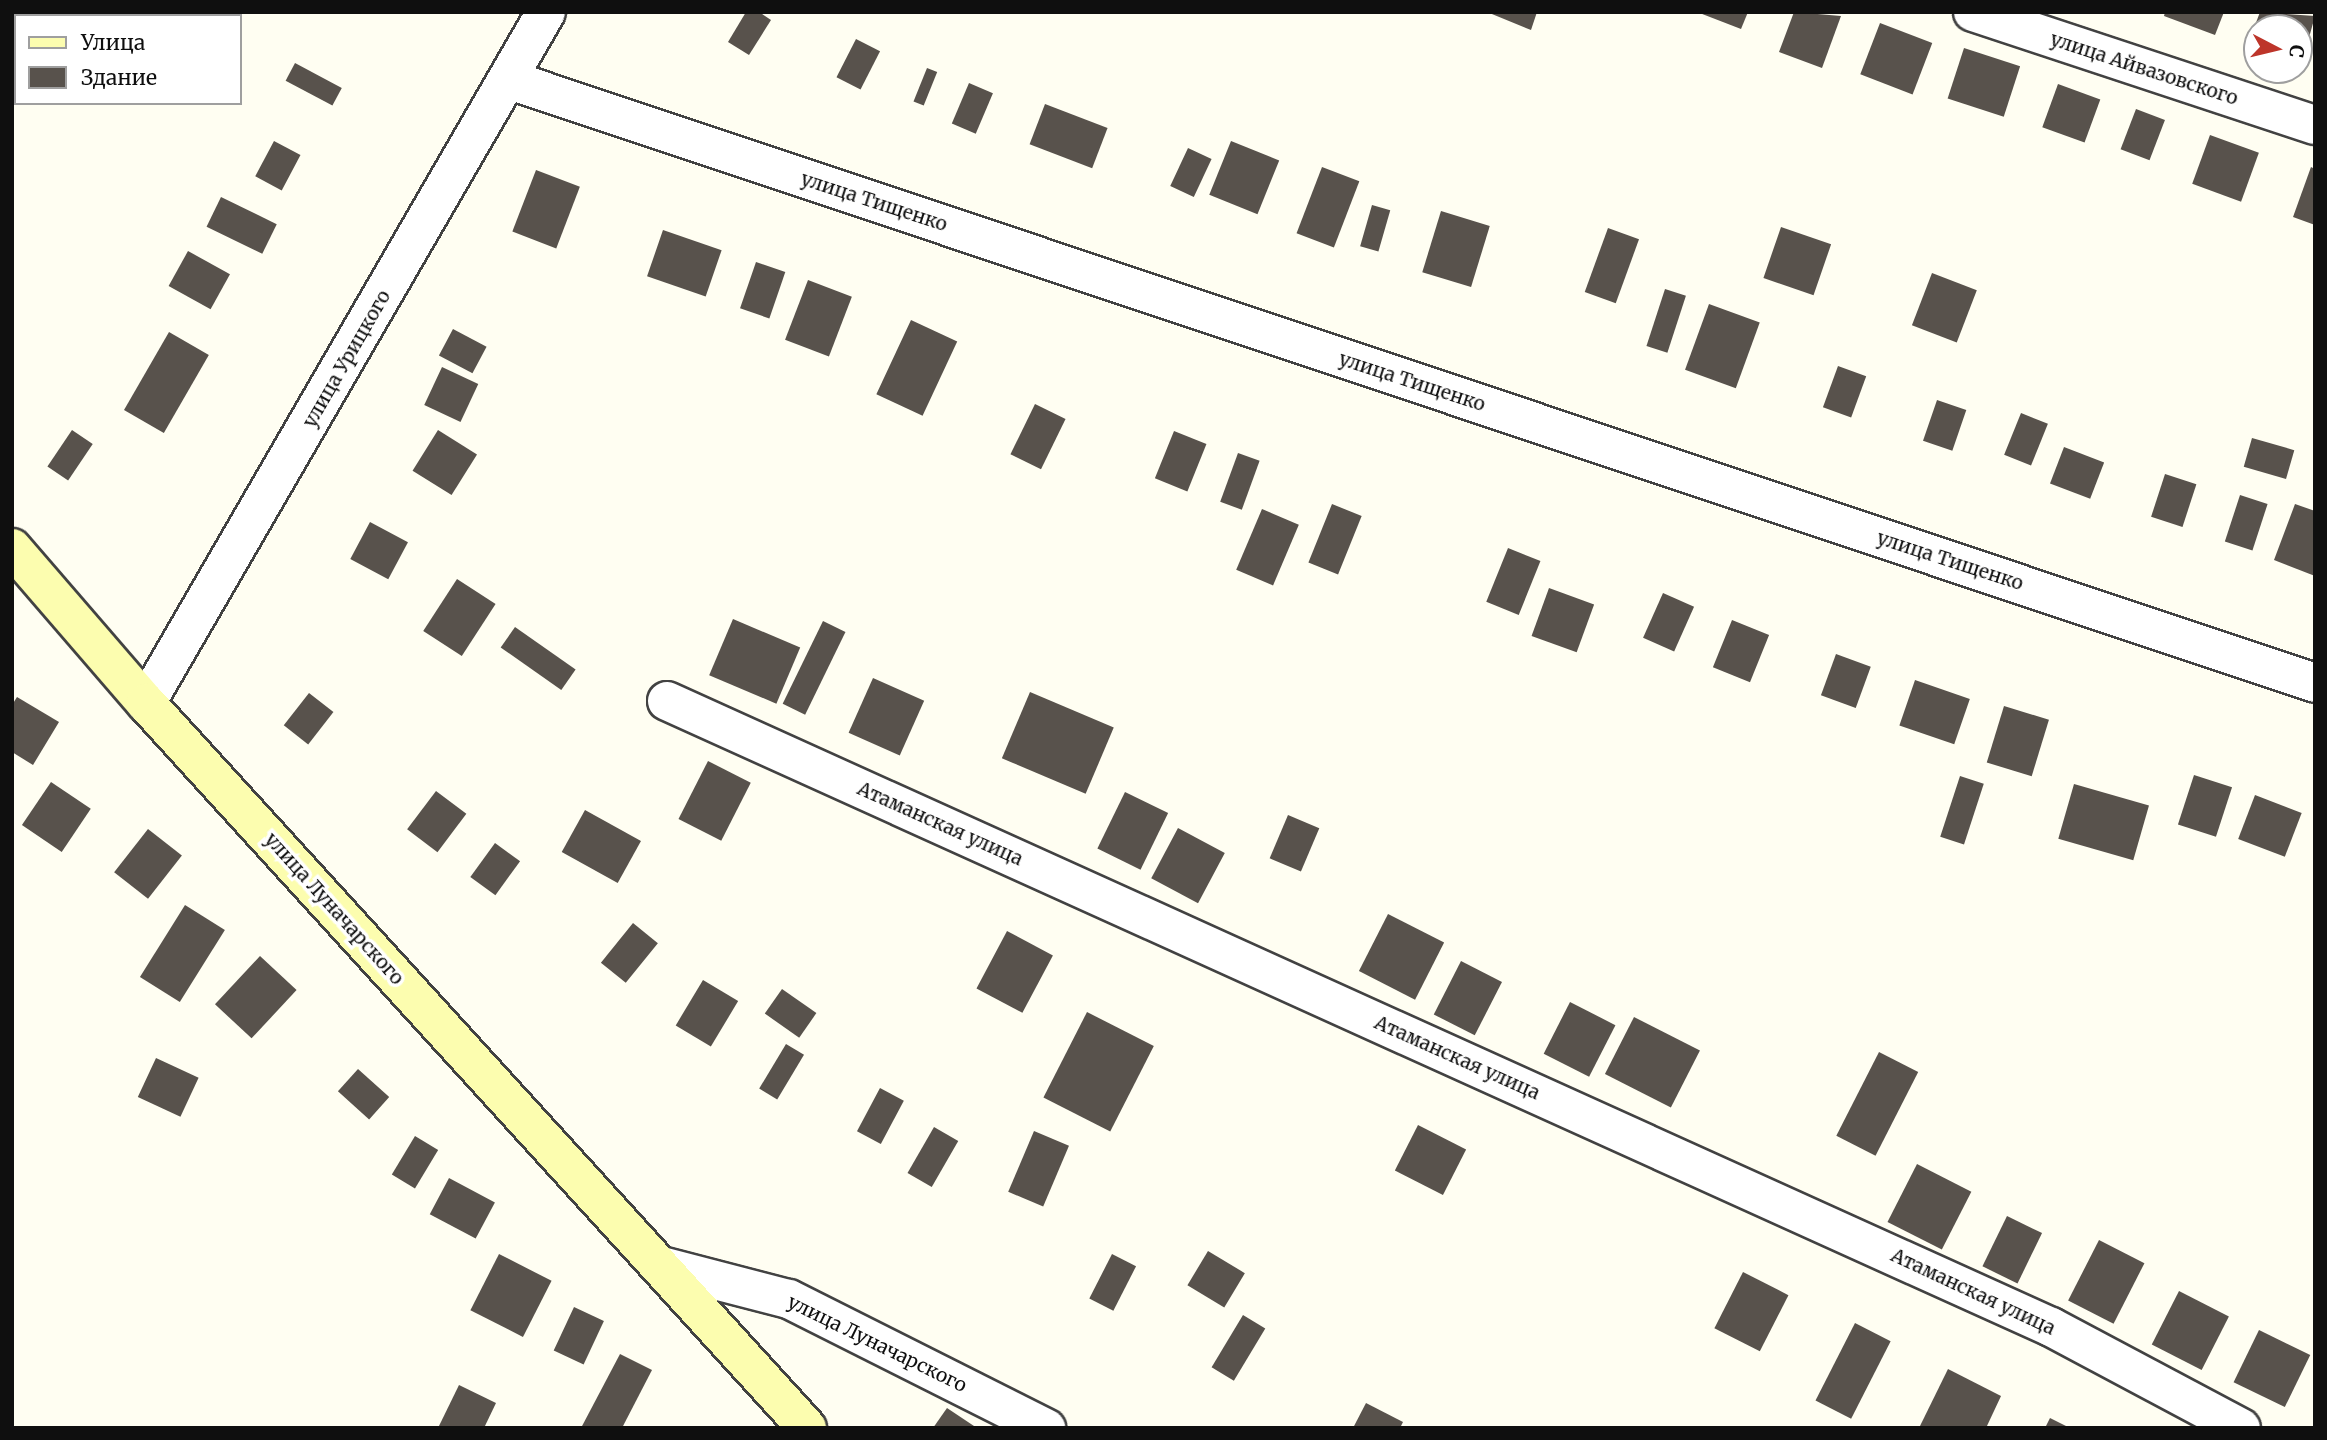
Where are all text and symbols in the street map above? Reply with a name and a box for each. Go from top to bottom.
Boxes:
legend [14,14,242,105]
north arrow [2243,14,2313,84]
street label: улица Айвазовского [2047,28,2241,110]
text: Улица [81,29,145,56]
text: С [2284,44,2310,59]
text: Здание [81,64,157,91]
street label: улица Тищенко [798,168,950,236]
street label: улица Урицкого [298,286,396,432]
street label: улица Тищенко [1336,348,1488,416]
street label: улица Тищенко [1874,527,2026,595]
street label: Атаманская улица [854,777,1026,871]
street label: улица Луначарского [260,828,408,990]
street label: Атаманская улица [1371,1011,1543,1105]
street label: Атаманская улица [1887,1244,2059,1340]
street label: улица Луначарского [784,1291,970,1397]

